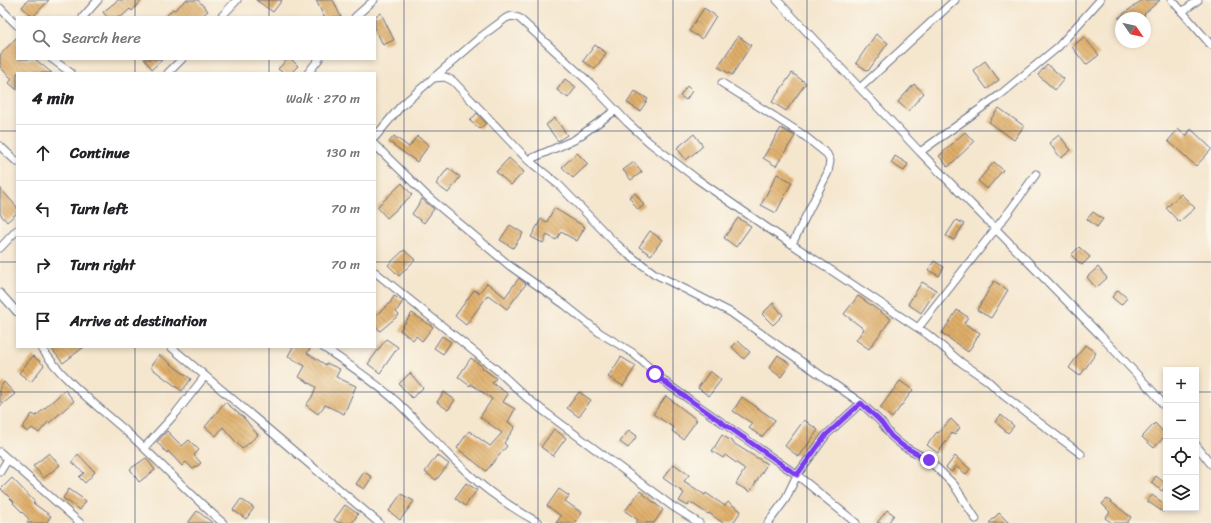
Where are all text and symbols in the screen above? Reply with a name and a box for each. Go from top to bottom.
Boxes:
north arrow [1115,12,1151,48]
search box [16,16,376,60]
text: Search here [62,25,141,51]
icon: search [30,27,52,49]
text: 4 min [32,83,74,113]
text: Walk · 270 m [286,87,360,110]
text: Continue [70,140,130,166]
text: 130 m [326,141,360,164]
icon: ahead [32,142,54,164]
text: Turn left [70,196,128,222]
text: 70 m [331,197,360,220]
icon: left [32,198,54,220]
text: Turn right [70,252,135,278]
text: 70 m [331,253,360,276]
icon: right [32,254,54,276]
text: Arrive at destination [70,308,207,334]
icon: arrive [32,310,54,332]
route start [646,365,664,383]
map controls [1163,367,1199,511]
button: + [1163,367,1199,403]
button: − [1163,403,1199,439]
button: locate [1163,439,1199,475]
route end [920,451,938,469]
button: layers [1163,475,1199,511]

